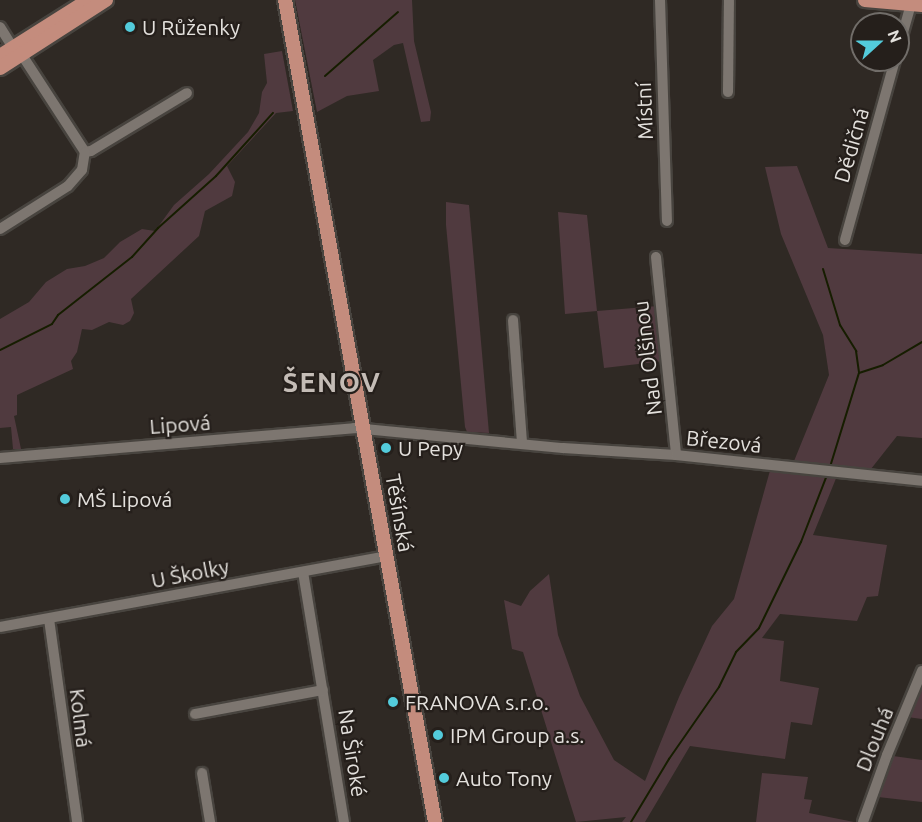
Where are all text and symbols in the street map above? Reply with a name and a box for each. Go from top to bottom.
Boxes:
north arrow [850,12,910,72]
place label: U Růženky [142,14,240,40]
marker: U Růženky [123,20,137,34]
text: N [884,27,905,45]
street label: Místní [630,82,658,140]
street label: Dědičná [828,105,874,185]
street label: Nad Olšinou [627,299,667,417]
district label: ŠENOV [283,367,381,399]
street label: Lipová [149,409,211,439]
street label: Březová [685,425,763,457]
place label: U Pepy [398,435,463,461]
marker: U Pepy [379,441,393,455]
street label: Těšínská [381,472,419,554]
place label: MŠ Lipová [77,486,172,512]
marker: MŠ Lipová [58,492,72,506]
street label: U Školky [149,553,231,593]
street label: Kolmá [65,687,97,749]
place label: FRANOVA s.r.o. [405,689,549,715]
marker: FRANOVA s.r.o. [386,695,400,709]
street label: Dlouhá [850,703,898,775]
street label: Na Široké [334,707,372,799]
place label: IPM Group a.s. [450,722,584,748]
marker: IPM Group a.s. [431,728,445,742]
place label: Auto Tony [456,765,552,791]
marker: Auto Tony [437,771,451,785]

